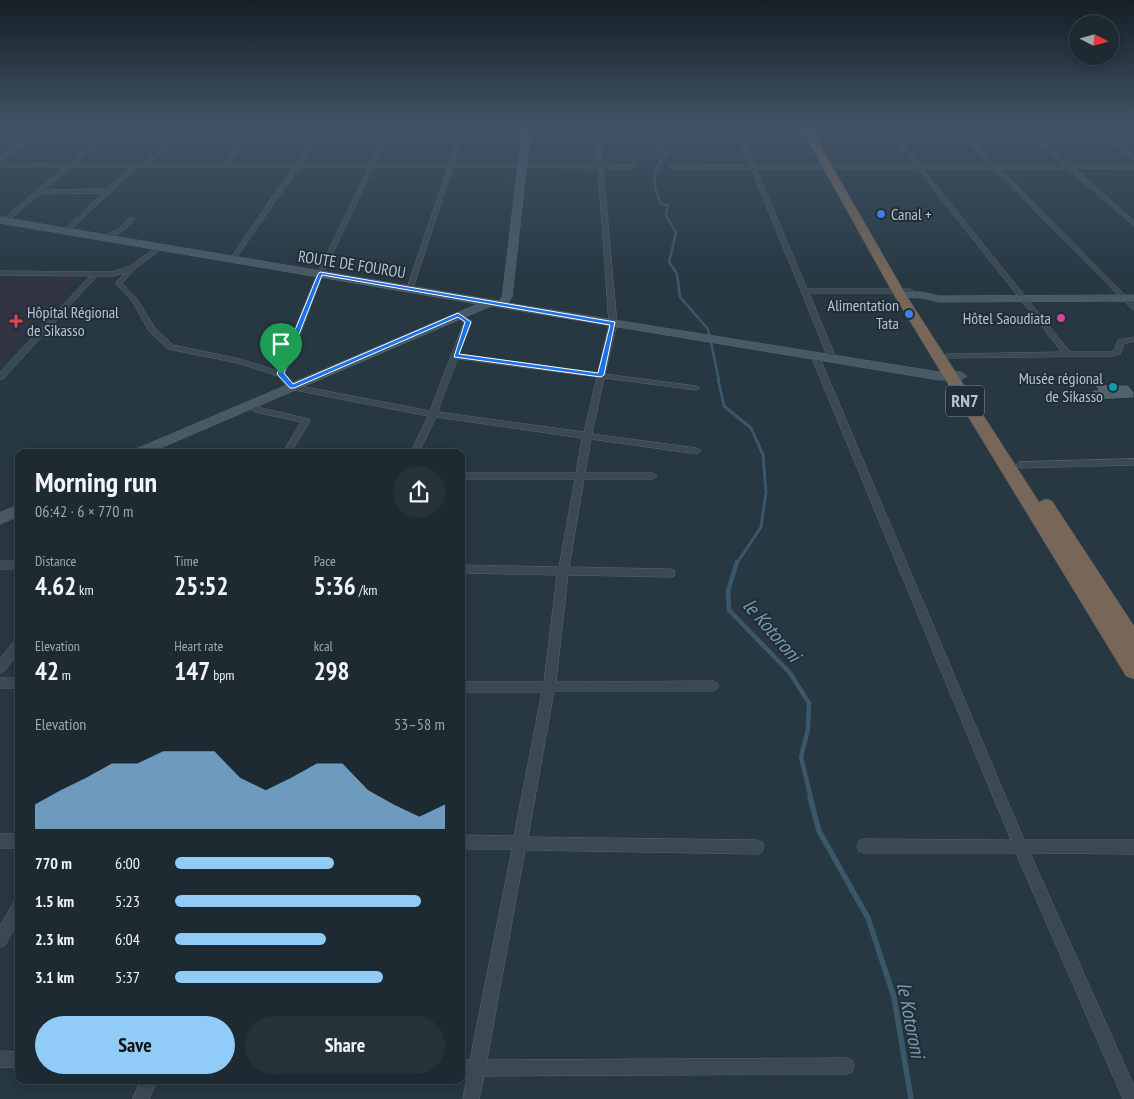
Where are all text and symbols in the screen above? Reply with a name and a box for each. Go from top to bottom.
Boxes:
north arrow [1069,15,1119,65]
map controls [1069,15,1119,65]
place label: Canal + [891,204,932,224]
marker: Canal + [875,208,887,220]
street label: ROUTE DE FOUROU [297,246,407,282]
place label: Alimentation Tata [828,295,899,333]
place label: Hôpital Régional de Sikasso [27,302,119,340]
marker: Alimentation Tata [903,308,915,320]
place label: Hôtel Saoudiata [963,308,1051,328]
marker: Hôtel Saoudiata [1055,312,1067,324]
marker: Hôpital Régional de Sikasso [9,314,23,328]
pin [260,323,302,374]
icon: arrive [267,330,295,358]
place label: Musée régional de Sikasso [1019,368,1103,406]
marker: Musée régional de Sikasso [1107,381,1119,393]
road number: RN7 [946,386,984,416]
text: Morning run [35,463,157,500]
button: share [393,466,445,518]
text: 06:42 · 6 × 770 m [35,501,133,521]
text: Distance [35,552,76,570]
text: Time [174,552,199,570]
text: Pace [314,552,336,570]
text: 4.62 [35,570,76,602]
text: 25:52 [174,570,228,602]
text: 5:36 [314,570,356,602]
text: km [76,581,94,599]
text: /km [356,581,377,599]
water label: le Kotoroni [737,593,809,669]
text: Elevation [35,637,80,655]
text: Heart rate [174,637,223,655]
text: kcal [314,637,333,655]
text: 42 [35,655,59,687]
text: 147 [174,655,210,687]
text: 298 [314,655,350,687]
text: m [59,666,71,684]
text: bpm [210,666,234,684]
text: Elevation [35,714,86,734]
text: 53–58 m [394,714,445,734]
text: 770 m [35,853,72,873]
text: 6:00 [115,853,140,873]
text: 1.5 km [35,891,74,911]
text: 5:23 [115,891,140,911]
text: 2.3 km [35,929,74,949]
text: 6:04 [115,929,140,949]
text: 3.1 km [35,967,74,987]
text: 5:37 [115,967,140,987]
water label: le Kotoroni [891,980,932,1062]
button: Save [35,1016,235,1074]
button: Share [245,1016,445,1074]

